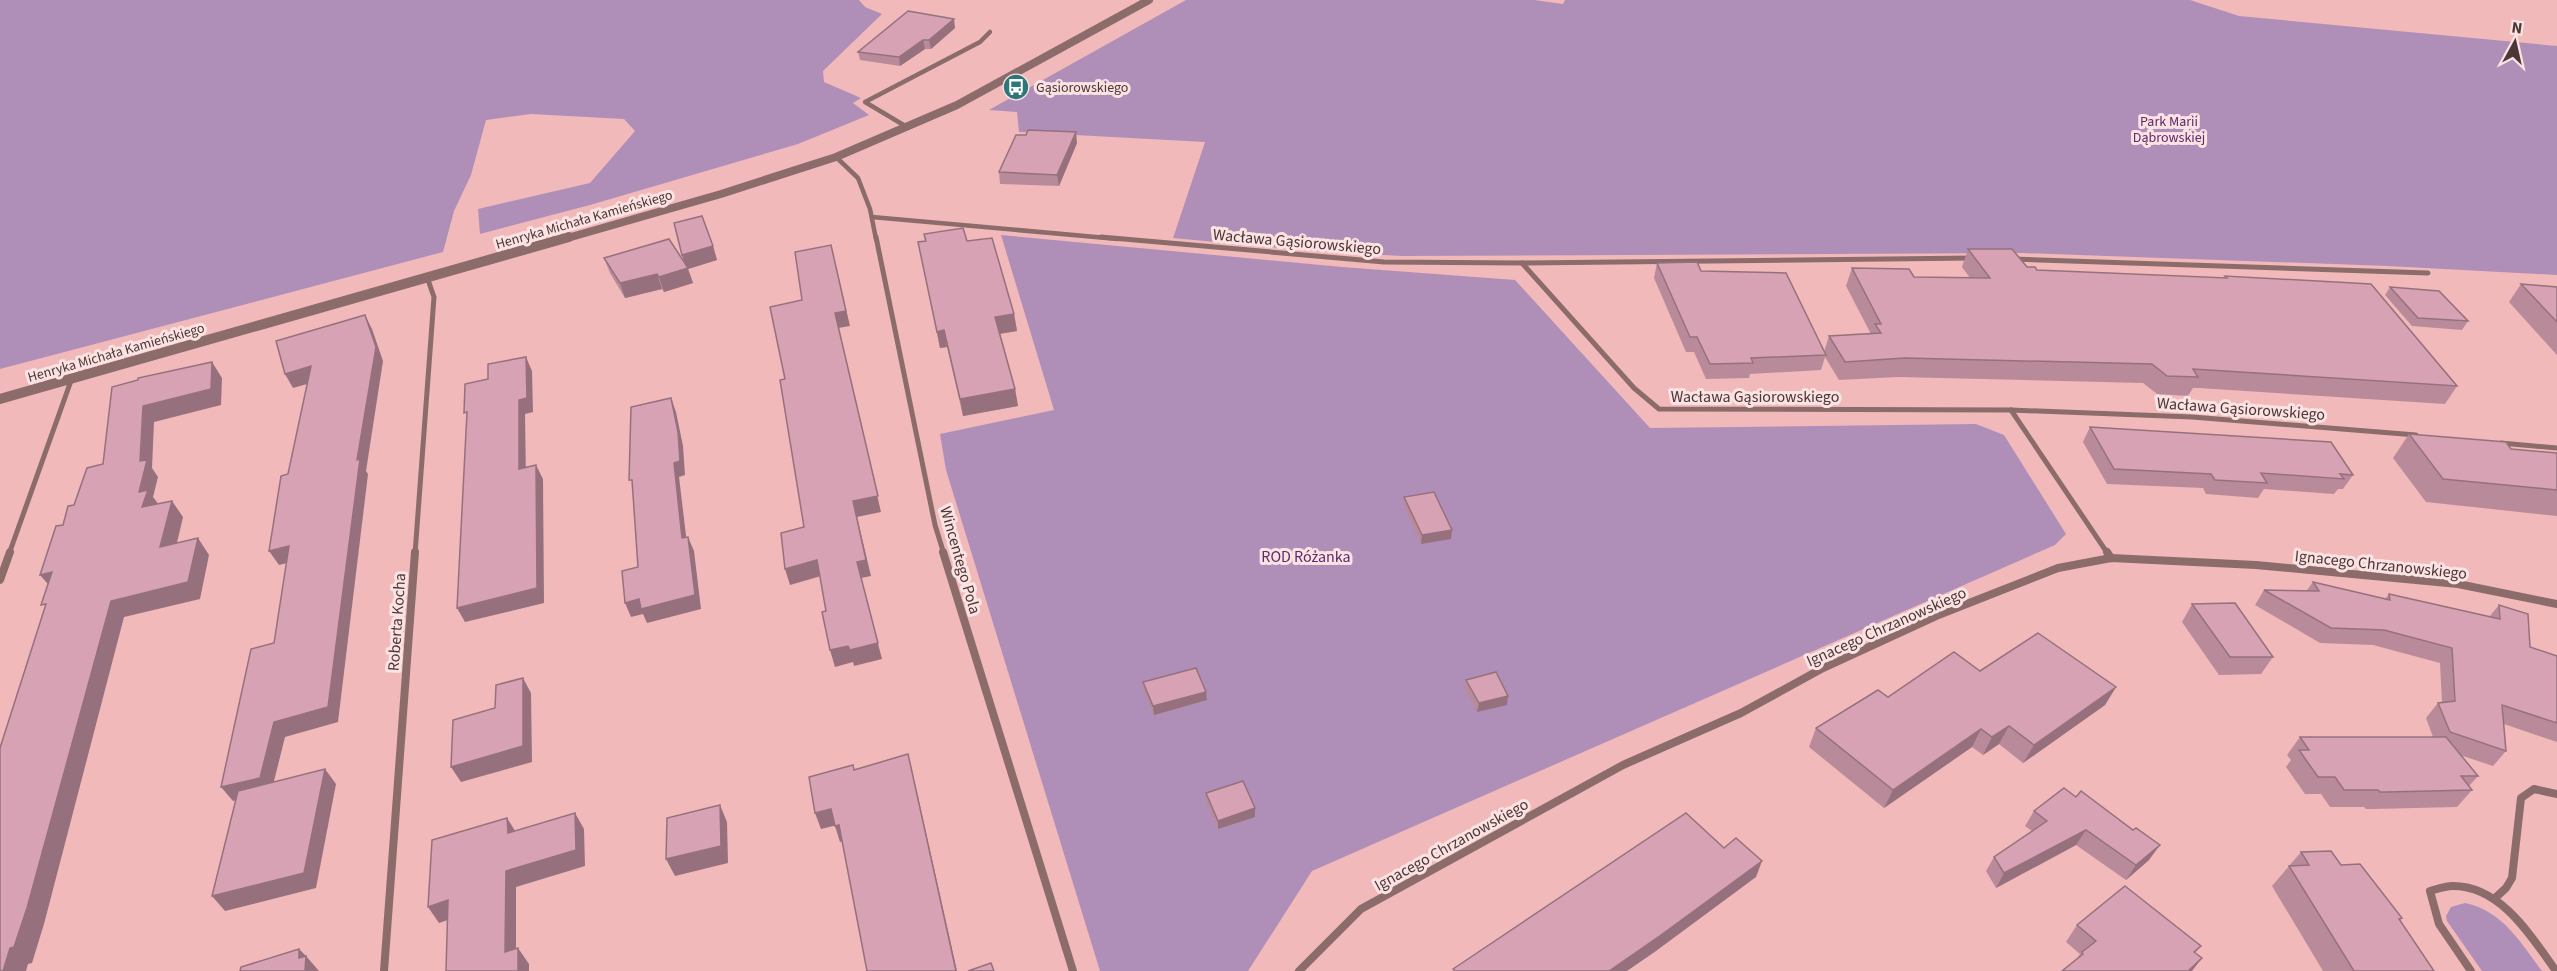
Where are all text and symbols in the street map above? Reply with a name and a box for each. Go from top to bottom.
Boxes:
north arrow [2485,12,2545,72]
text: N [2510,17,2524,40]
bus stop icon: Gąsiorowskiego [1001,72,1031,102]
place label: Gąsiorowskiego [1036,78,1128,98]
park label: Park Marii Dąbrowskiej [2133,112,2205,148]
street label: Henryka Michała Kamieńskiego [493,185,675,255]
street label: Wacława Gąsiorowskiego [1212,224,1382,260]
street label: Henryka Michała Kamieńskiego [25,318,207,388]
street label: Wacława Gąsiorowskiego [1671,386,1839,408]
street label: Wacława Gąsiorowskiego [2156,392,2326,426]
street label: Wincentego Pola [934,504,986,617]
street label: Ignacego Chrzanowskiego [2294,545,2468,585]
park label: ROD Różanka [1261,546,1351,568]
street label: Roberta Kocha [383,572,411,672]
street label: Ignacego Chrzanowskiego [1803,582,1970,672]
street label: Ignacego Chrzanowskiego [1370,793,1533,896]

